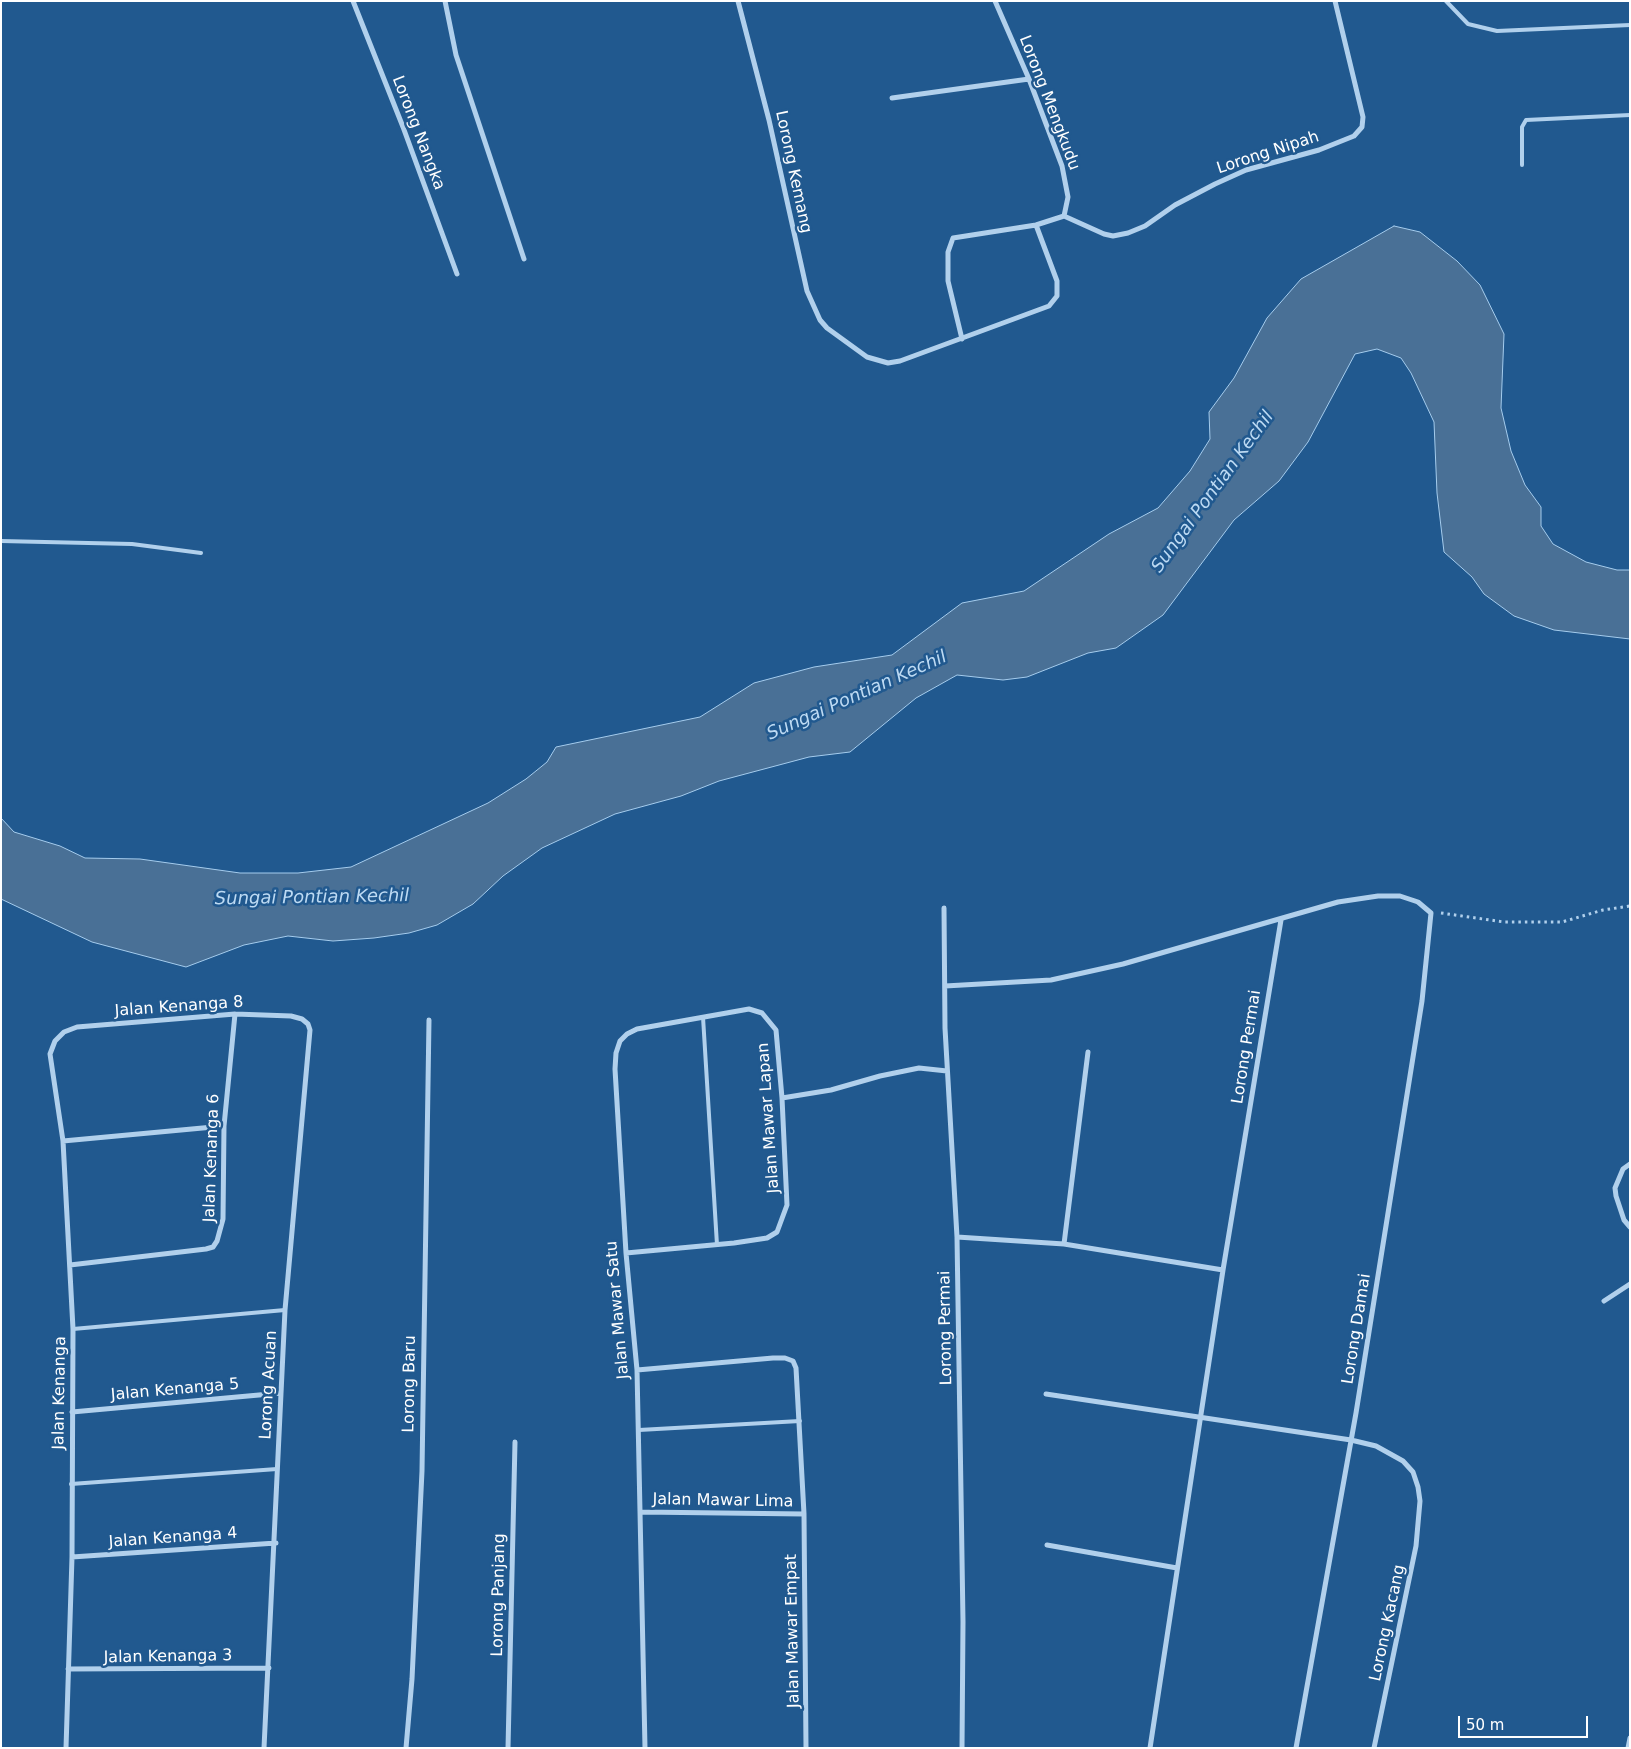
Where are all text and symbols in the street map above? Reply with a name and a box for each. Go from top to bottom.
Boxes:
street label: Lorong Mengkudu [1014,33,1084,173]
street label: Lorong Nangka [387,73,449,193]
street label: Lorong Kemang [771,109,815,235]
street label: Lorong Nipah [1214,127,1322,179]
water label: Sungai Pontian Kechil [1147,407,1279,577]
water label: Sungai Pontian Kechil [764,647,950,745]
water label: Sungai Pontian Kechil [215,886,409,910]
street label: Lorong Permai [1229,989,1265,1105]
street label: Jalan Kenanga 8 [114,993,244,1021]
street label: Jalan Mawar Lapan [754,1042,784,1194]
street label: Jalan Kenanga 6 [200,1093,224,1223]
street label: Jalan Mawar Satu [602,1240,634,1380]
street label: Lorong Permai [935,1270,957,1386]
street label: Lorong Damai [1339,1272,1375,1386]
street label: Lorong Acuan [257,1330,281,1440]
street label: Lorong Baru [400,1335,420,1433]
street label: Jalan Kenanga [49,1336,71,1450]
street label: Jalan Kenanga 5 [110,1375,240,1405]
street label: Jalan Mawar Lima [652,1490,794,1512]
street label: Jalan Kenanga 4 [108,1524,238,1552]
street label: Lorong Panjang [488,1533,510,1657]
street label: Jalan Mawar Empat [782,1554,804,1708]
street label: Lorong Kacang [1366,1563,1410,1683]
street label: Jalan Kenanga 3 [103,1646,233,1668]
scale bar [1461,1706,1591,1738]
text: 50 m [1466,1716,1504,1734]

